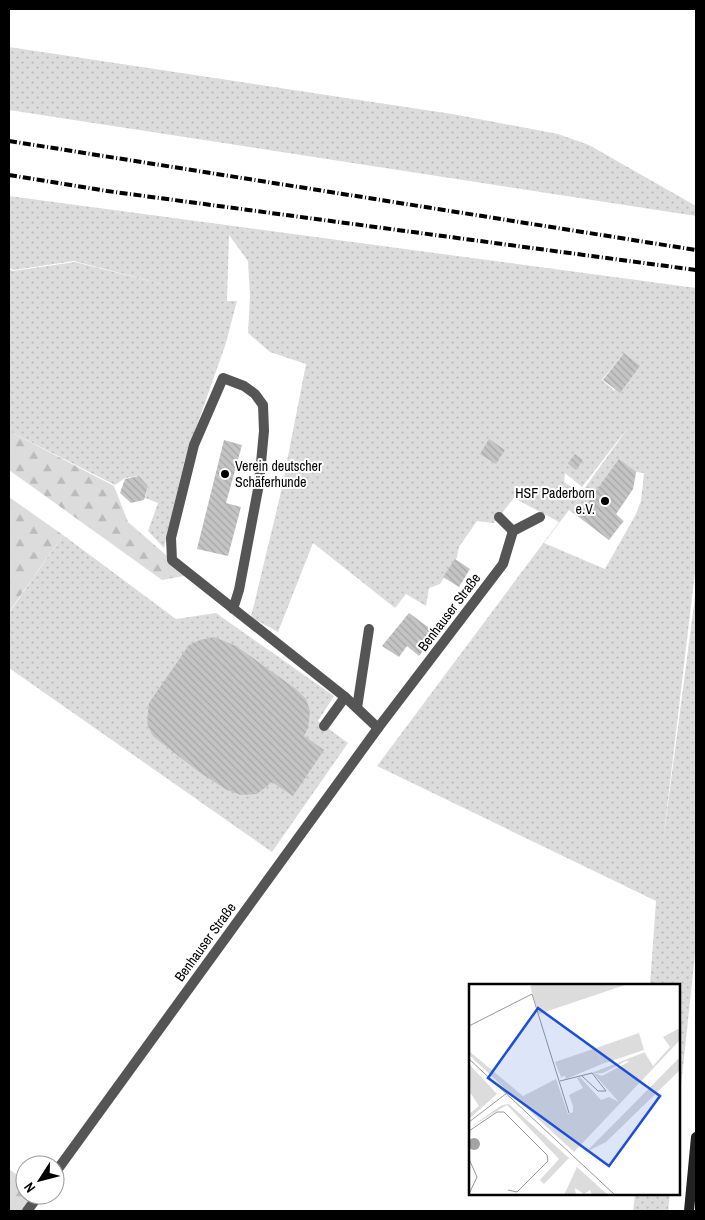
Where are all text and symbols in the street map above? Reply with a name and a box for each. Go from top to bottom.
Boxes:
place label: Verein deutscher Schäferhunde [235,457,322,491]
marker: Verein deutscher Schäferhunde [219,468,231,480]
place label: HSF Paderborn e.V. [515,484,595,518]
marker: HSF Paderborn e.V. [599,495,611,507]
street label: Benhauser Straße [414,569,484,655]
street label: Benhauser Straße [170,899,240,985]
inset map [469,984,680,1195]
north arrow [15,1155,65,1205]
text: N [20,1179,39,1196]

